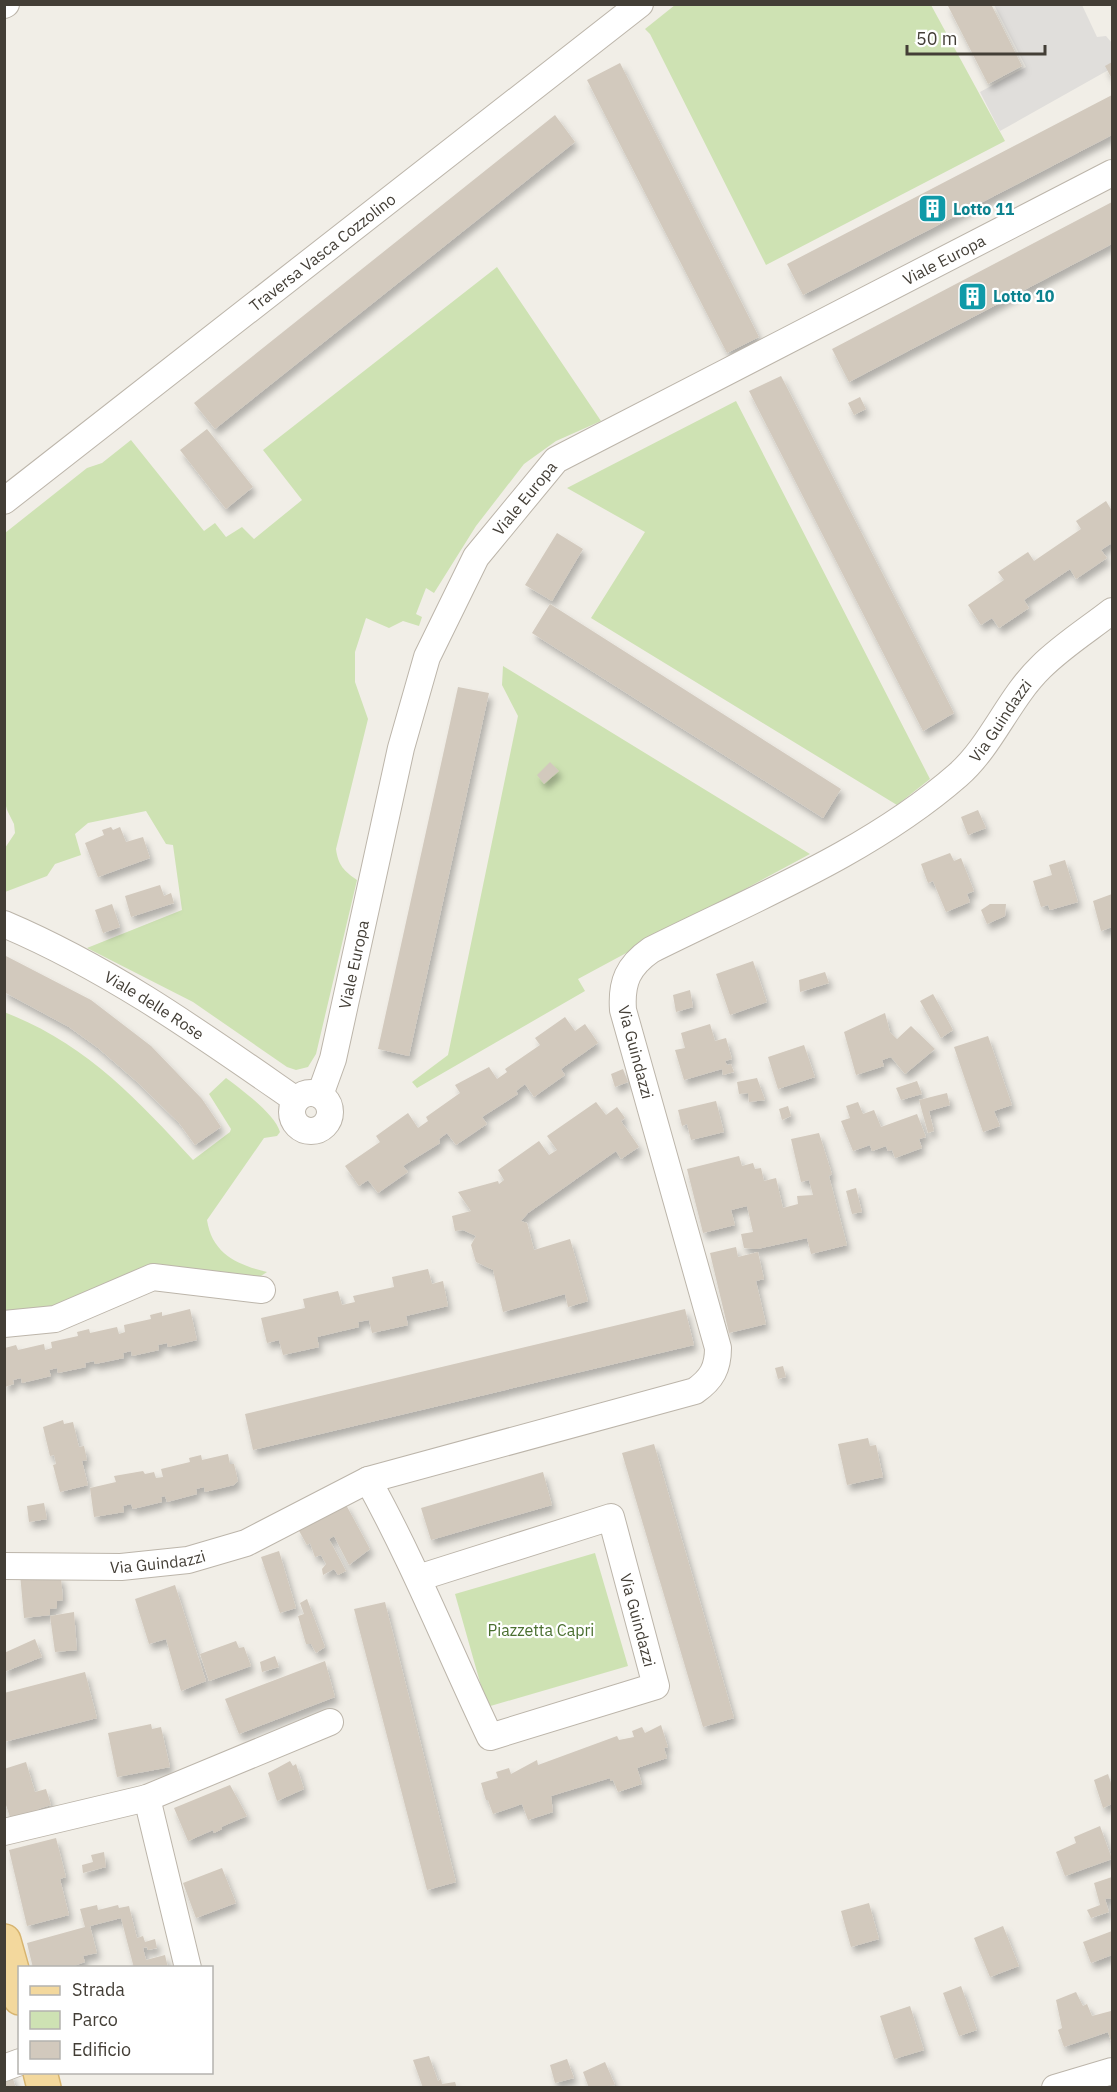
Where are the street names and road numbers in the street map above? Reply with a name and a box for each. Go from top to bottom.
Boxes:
street label: Traversa Vasca Cozzolino [245,189,399,316]
street label: Viale Europa [899,230,989,289]
street label: Viale Europa [488,457,561,539]
street label: Via Guindazzi [965,675,1036,766]
street label: Viale Europa [334,918,373,1011]
street label: Viale delle Rose [101,966,208,1044]
street label: Via Guindazzi [614,1003,658,1101]
street label: Via Guindazzi [110,1545,208,1577]
street label: Via Guindazzi [616,1571,660,1669]

